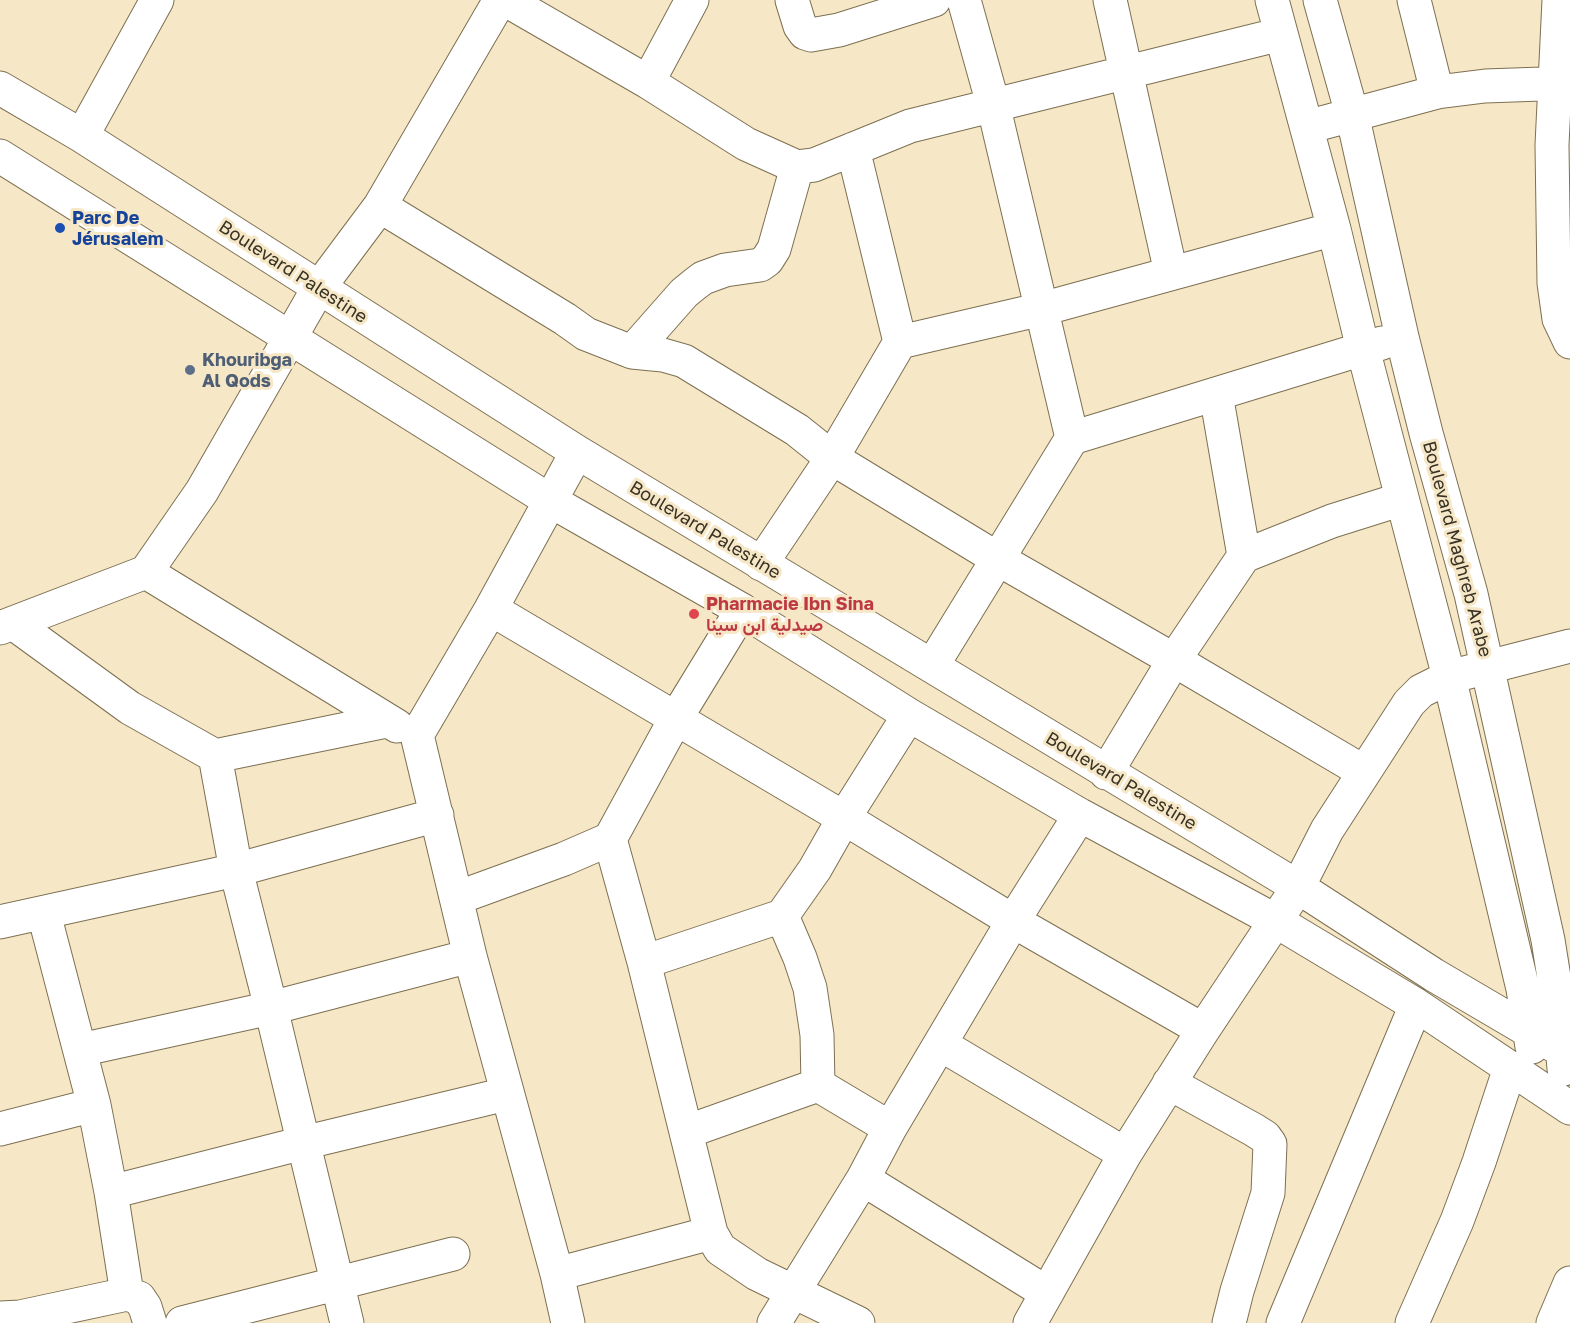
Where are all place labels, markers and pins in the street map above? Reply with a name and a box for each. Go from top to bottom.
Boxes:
place label: Parc De Jérusalem [72,207,163,250]
marker: Parc De Jérusalem [53,221,67,235]
place label: Khouribga Al Qods [202,349,292,392]
marker: Khouribga Al Qods [183,363,197,377]
place label: Pharmacie Ibn Sina صيدلية ابن سينا [706,593,874,636]
marker: Pharmacie Ibn Sina صيدلية ابن سينا [687,607,701,621]

